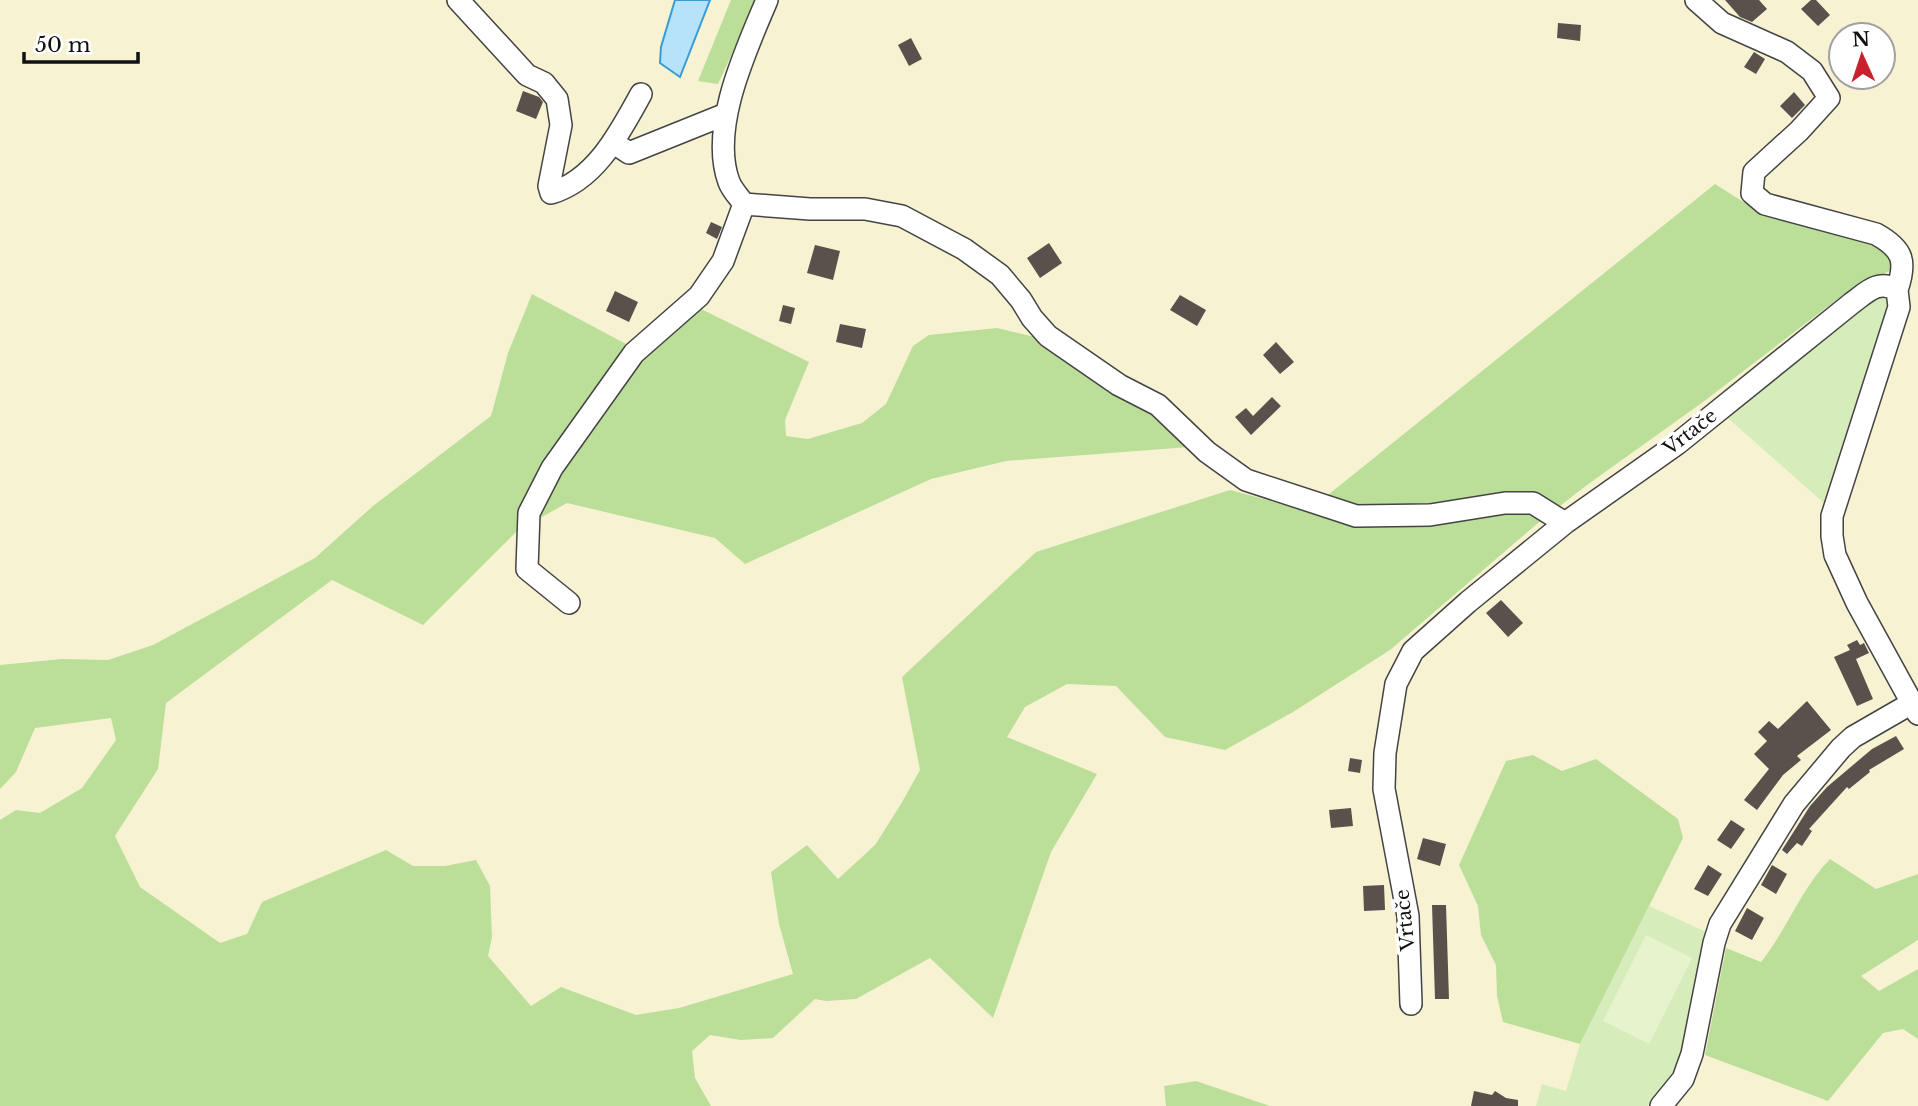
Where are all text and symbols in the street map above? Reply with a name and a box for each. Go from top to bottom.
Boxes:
scale bar [24,21,138,65]
north arrow [1827,21,1897,91]
text: N [1852,28,1871,51]
text: 50 m [35,32,91,58]
street label: Vrtače [1658,404,1721,461]
street label: Vrtače [1390,888,1420,953]

